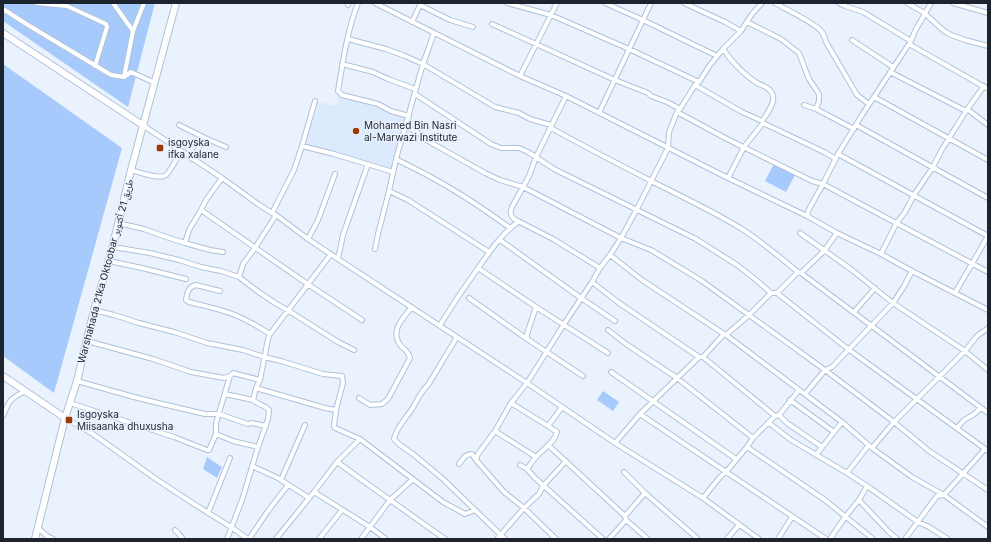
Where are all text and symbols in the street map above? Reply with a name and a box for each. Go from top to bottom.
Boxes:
place label: Mohamed Bin Nasri al-Marwazi Institute [364,119,458,143]
marker: Mohamed Bin Nasri al-Marwazi Institute [351,126,361,136]
place label: isgoyska ifka xalane [168,136,219,160]
marker: isgoyska ifka xalane [155,143,165,153]
street label: Warshahada 21ka Oktoobar طريق 21 أكتوبر [75,177,136,365]
place label: Isgoyska Miisaanka dhuxusha [77,408,173,432]
marker: Isgoyska Miisaanka dhuxusha [64,415,74,425]

